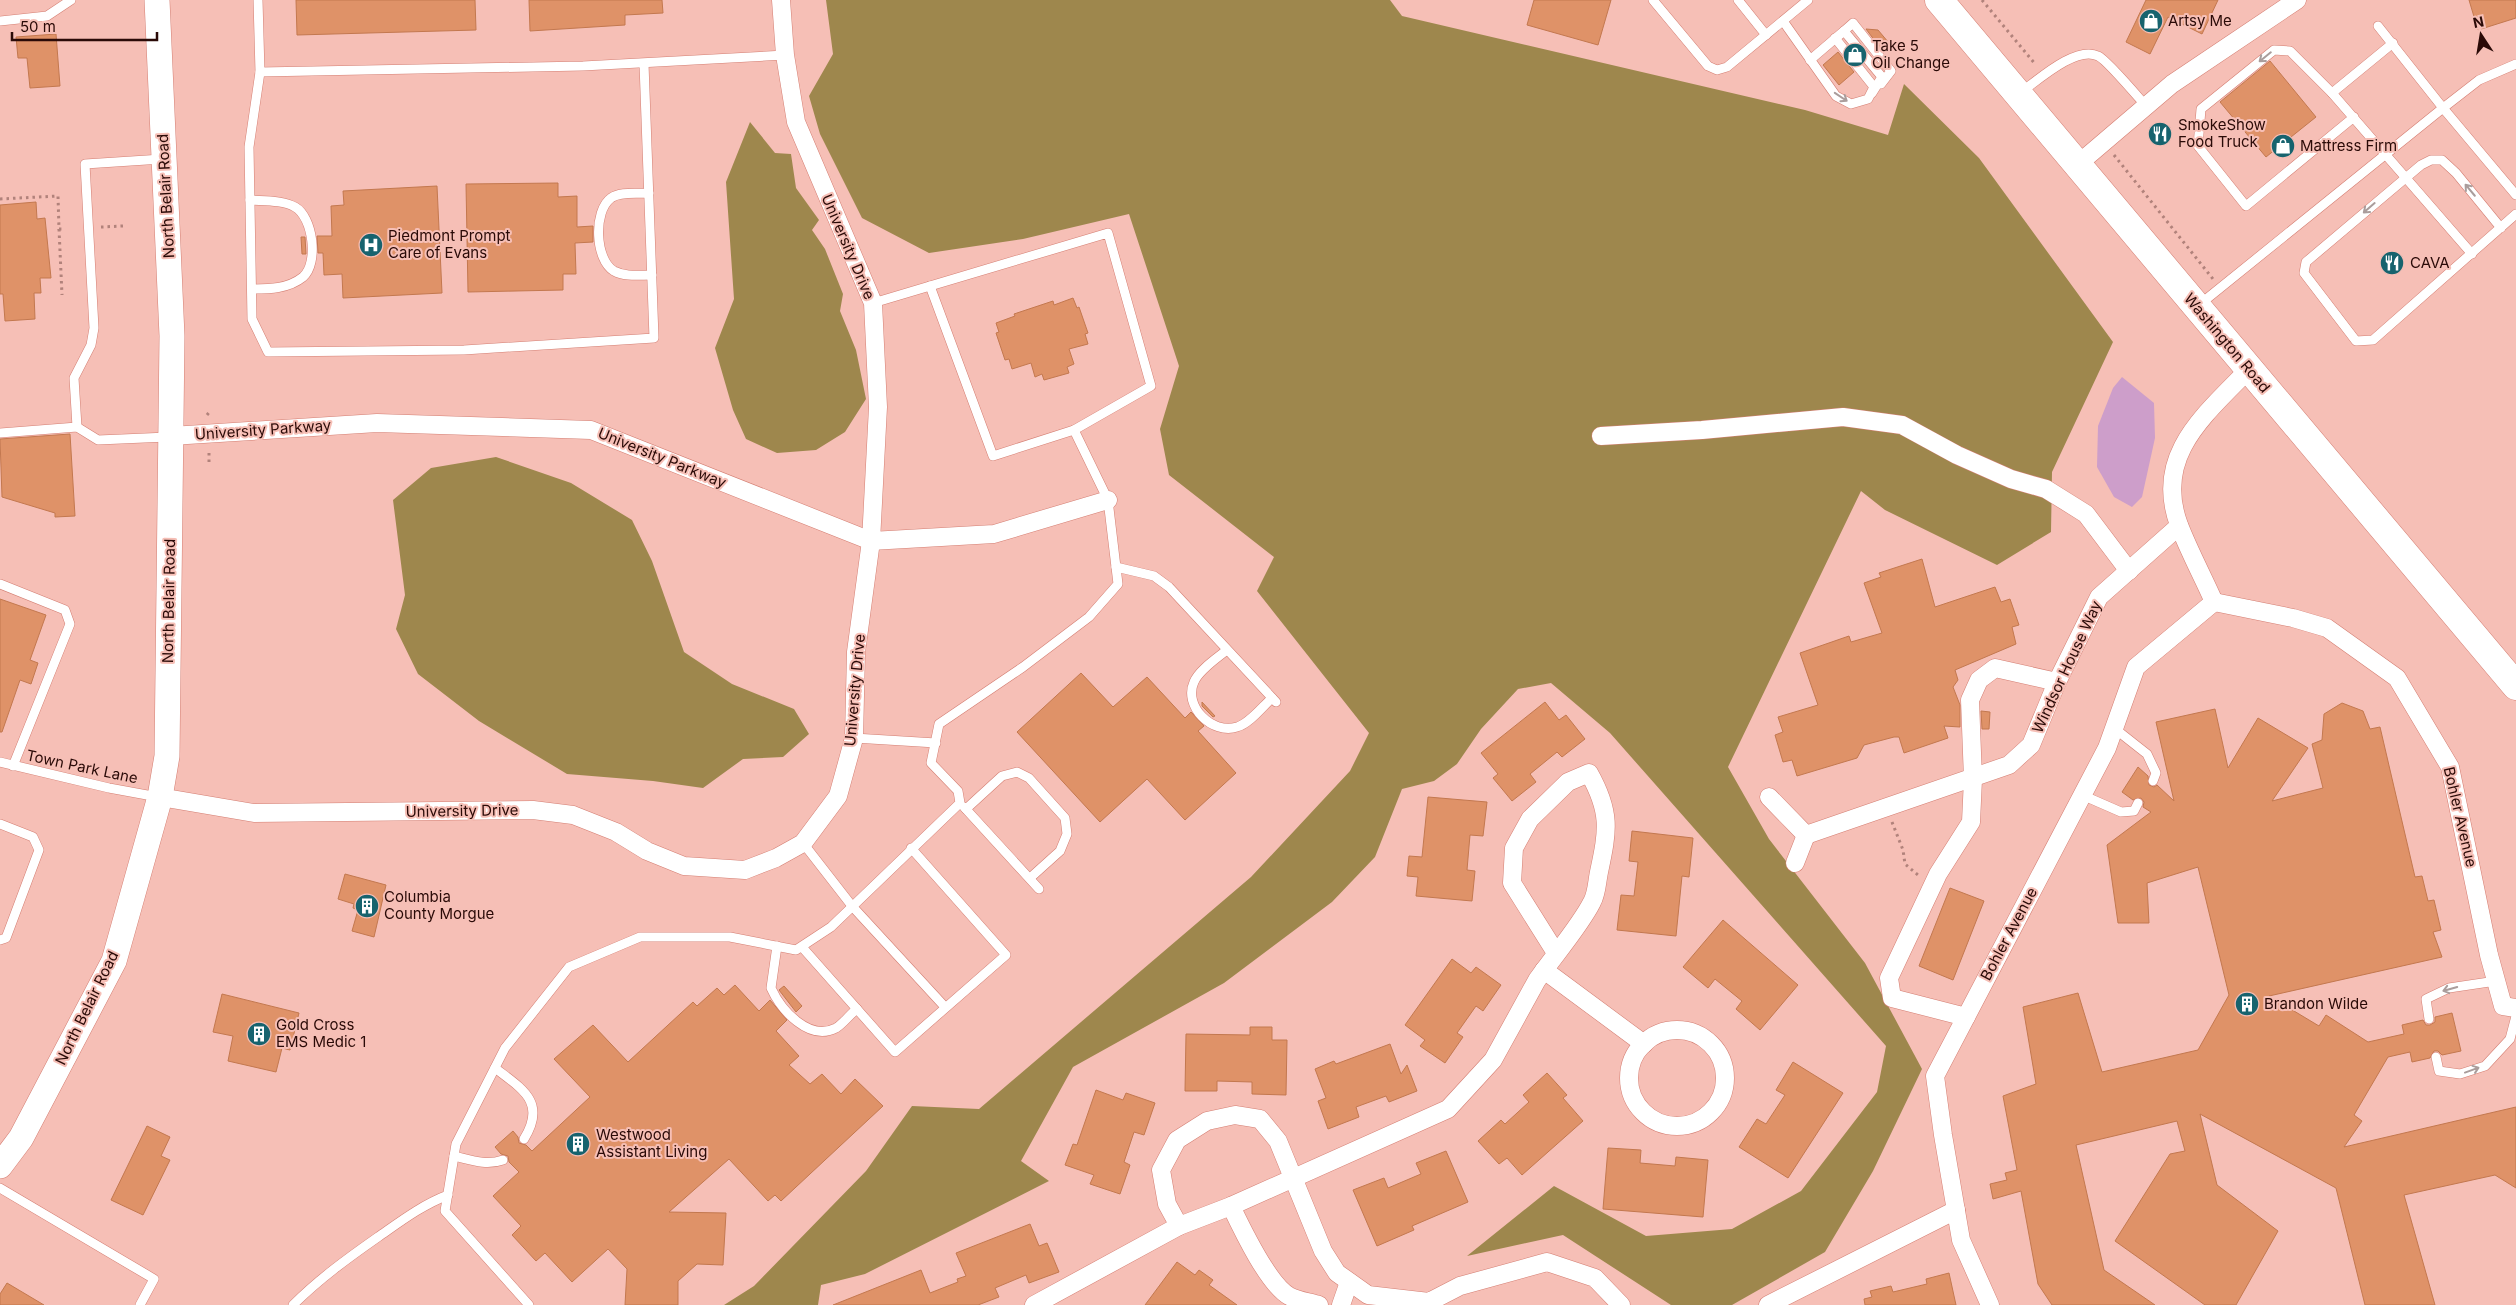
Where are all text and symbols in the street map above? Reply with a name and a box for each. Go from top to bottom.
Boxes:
shop icon: Artsy Me [2138,8,2164,34]
scale bar [12,10,158,42]
north arrow [2456,10,2506,60]
place label: Artsy Me [2168,11,2232,30]
text: N [2471,12,2485,31]
text: 50 m [20,17,56,36]
place label: Take 5 Oil Change [1872,36,1950,72]
shop icon: Take 5 Oil Change [1842,42,1868,68]
one-way arrow [2259,52,2272,63]
one-way arrow [1833,92,1847,102]
place label: SmokeShow Food Truck [2178,115,2266,151]
restaurant icon: SmokeShow Food Truck [2147,121,2173,147]
street label: North Belair Road [153,133,178,259]
shop icon: Mattress Firm [2270,133,2296,159]
place label: Mattress Firm [2300,136,2397,155]
one-way arrow [2465,184,2476,197]
street label: University Drive [818,191,879,302]
one-way arrow [2363,202,2376,214]
place label: Piedmont Prompt Care of Evans [388,226,511,262]
hospital icon: Piedmont Prompt Care of Evans [358,232,384,258]
restaurant icon: CAVA [2379,250,2405,276]
place label: CAVA [2410,253,2450,272]
street label: Washington Road [2180,289,2274,396]
street label: University Parkway [194,415,332,444]
street label: University Parkway [595,423,730,492]
street label: North Belair Road [158,539,179,663]
street label: Windsor House Way [2028,597,2106,736]
street label: University Drive [840,633,869,747]
street label: Town Park Lane [25,745,140,788]
street label: Bohler Avenue [2440,765,2481,869]
street label: University Drive [405,800,519,821]
street label: Bohler Avenue [1976,884,2041,984]
place label: Columbia County Morgue [384,887,494,923]
building icon: Columbia County Morgue [354,893,380,919]
street label: North Belair Road [51,948,122,1068]
one-way arrow [2443,984,2459,994]
building icon: Brandon Wilde [2234,991,2260,1017]
place label: Brandon Wilde [2264,994,2368,1013]
place label: Gold Cross EMS Medic 1 [276,1015,366,1051]
building icon: Gold Cross EMS Medic 1 [246,1021,272,1047]
one-way arrow [2464,1065,2479,1074]
place label: Westwood Assistant Living [596,1125,707,1161]
building icon: Westwood Assistant Living [565,1131,591,1157]

